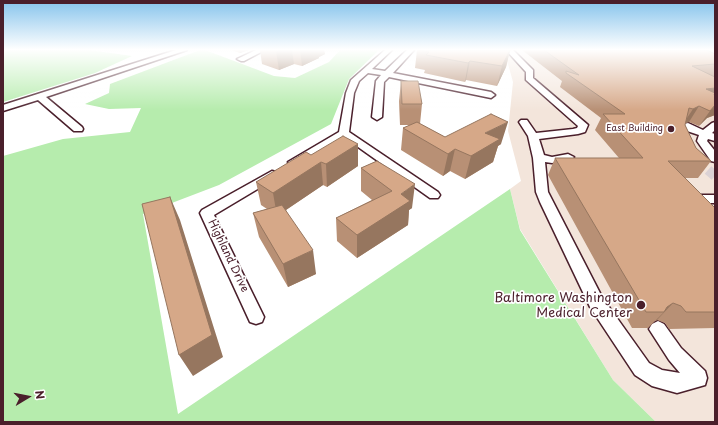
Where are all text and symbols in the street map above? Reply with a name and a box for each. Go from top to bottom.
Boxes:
place label: East Building [606,124,663,134]
marker: East Building [666,124,676,134]
street label: Highland Drive [205,217,251,295]
place label: Baltimore Washington Medical Center [494,290,632,321]
marker: Baltimore Washington Medical Center [635,299,647,311]
north arrow [8,377,48,417]
text: N [31,389,49,401]

